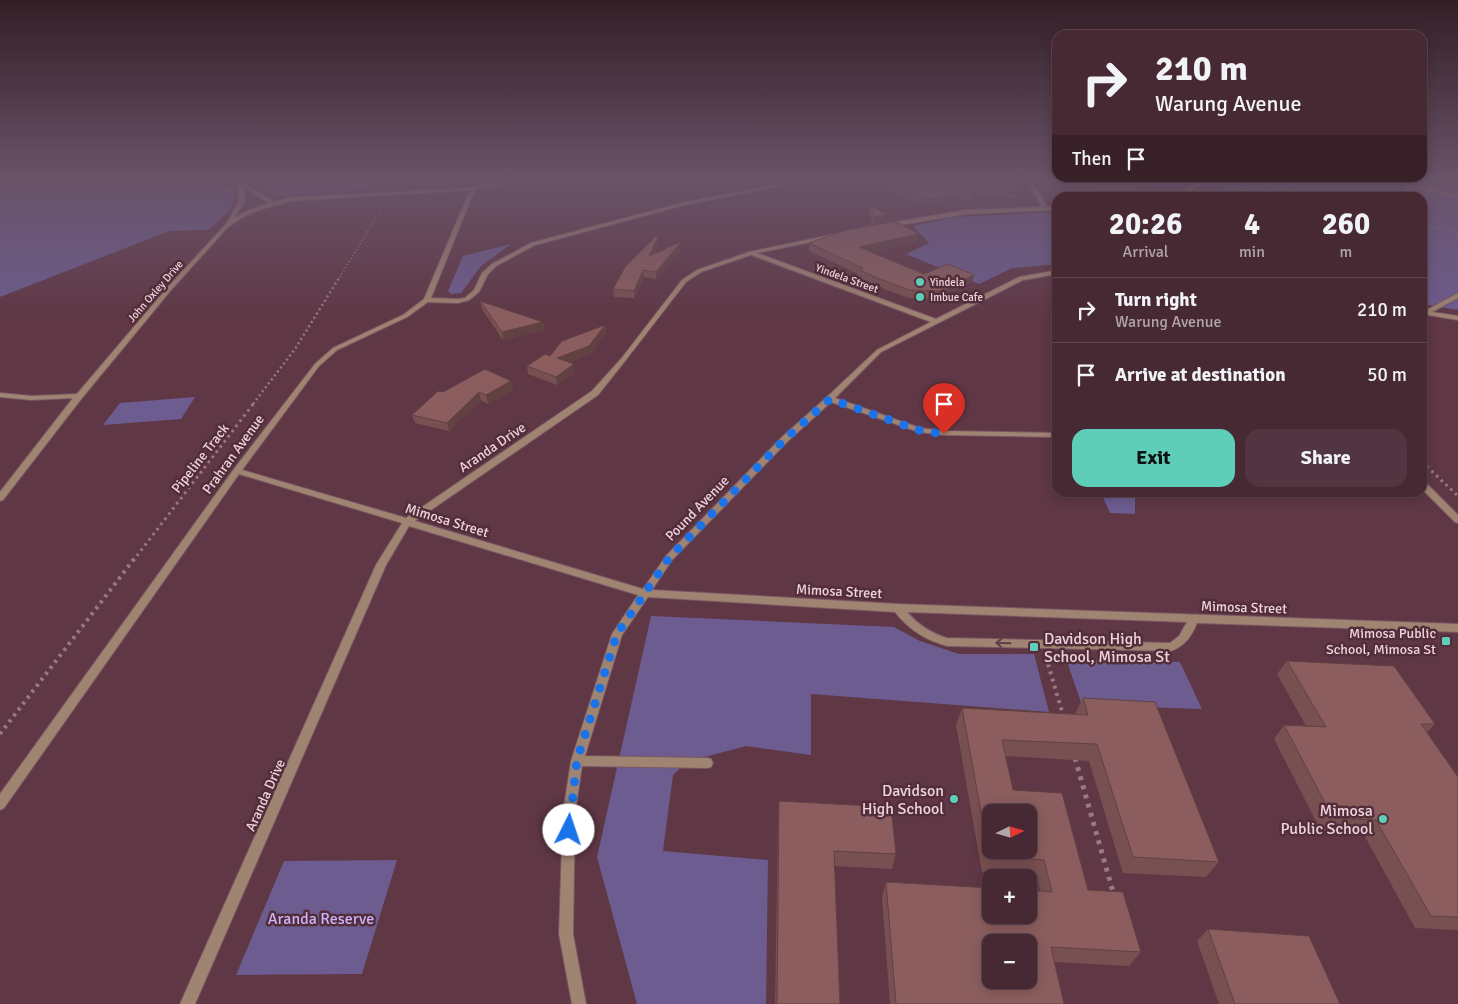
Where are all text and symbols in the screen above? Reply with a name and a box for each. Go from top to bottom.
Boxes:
text: 210 m [1155,47,1248,90]
icon: right [1072,50,1137,115]
text: Warung Avenue [1155,90,1301,117]
icon: arrive [1122,145,1150,173]
text: Then [1072,147,1112,171]
text: 20:26 [1109,206,1182,243]
text: 4 [1244,206,1260,243]
text: 260 [1322,206,1370,243]
text: Arrival [1122,242,1169,262]
text: min [1239,242,1265,262]
text: m [1340,242,1352,262]
street label: John Oxley Drive [125,258,186,325]
street label: Yindela Street [814,261,880,296]
marker: Yindela [914,276,926,288]
place label: Yindela [930,276,965,289]
text: Turn right [1115,288,1197,312]
marker: Imbue Cafe [914,291,926,303]
place label: Imbue Cafe [930,291,983,304]
icon: right [1072,296,1100,324]
text: 210 m [1357,298,1407,322]
text: Warung Avenue [1115,312,1222,332]
icon: arrive [1072,361,1100,389]
text: Arrive at destination [1115,363,1286,387]
text: 50 m [1367,363,1407,387]
pin [923,383,965,434]
icon: arrive [930,390,958,418]
street label: Prahran Avenue [199,411,268,497]
street label: Aranda Drive [455,419,529,476]
street label: Pipeline Track [168,420,233,497]
button: Exit [1072,429,1235,487]
button: Share [1245,429,1407,487]
street label: Pound Avenue [662,472,733,545]
street label: Mimosa Street [403,500,491,541]
street label: Mimosa Street [795,581,883,602]
street label: Mimosa Street [1201,597,1288,618]
place label: Mimosa Public School, Mimosa St [1326,625,1436,658]
place label: Davidson High School, Mimosa St [1044,629,1170,667]
marker: Mimosa Public School, Mimosa St [1440,635,1452,647]
one-way arrow [995,639,1011,648]
marker: Davidson High School, Mimosa St [1028,641,1040,653]
street label: Aranda Drive [242,756,289,834]
place label: Davidson High School [862,781,944,819]
marker: Davidson High School [948,793,960,805]
place label: Mimosa Public School [1280,801,1373,839]
position arrow [542,803,594,855]
north arrow [982,804,1038,859]
map controls [982,804,1037,989]
marker: Mimosa Public School [1377,813,1389,825]
button: + [982,869,1037,924]
park label: Aranda Reserve [268,909,374,929]
button: − [982,934,1037,989]

